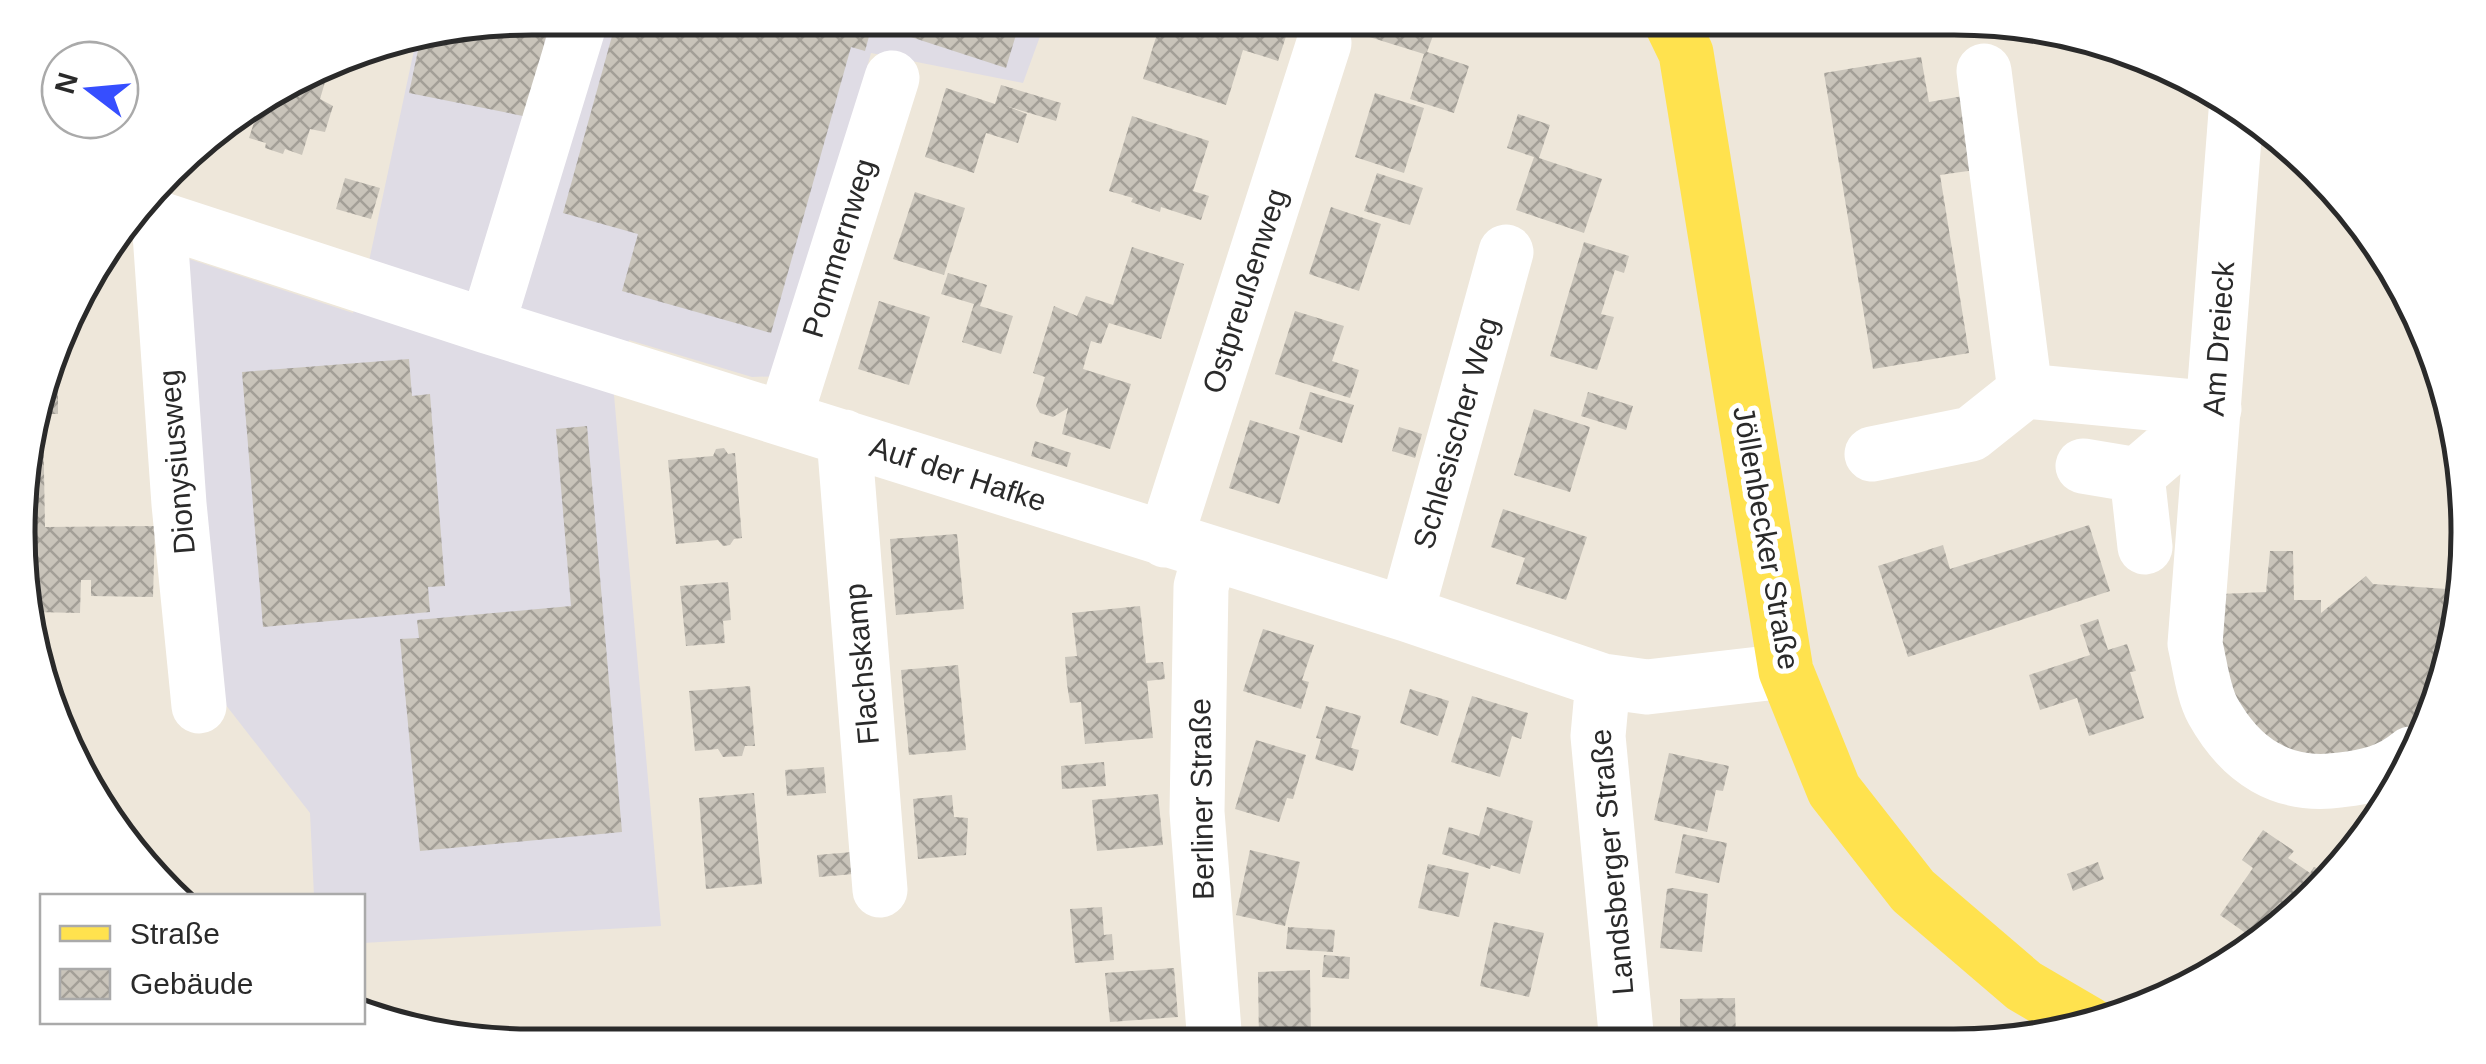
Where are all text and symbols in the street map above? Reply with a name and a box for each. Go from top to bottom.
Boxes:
north arrow [40,40,140,140]
text: N [49,69,84,97]
street label: Pommernweg [796,155,881,341]
street label: Ostpreußenweg [1196,184,1293,397]
street label: Am Dreieck [2197,259,2240,417]
street label: Schlesischer Weg [1407,313,1504,553]
street label: Dionysiusweg [152,368,201,556]
street label: Jöllenbecker Straße [1727,404,1806,672]
street label: Auf der Hafke [866,429,1050,518]
street label: Flachskamp [838,582,885,746]
street label: Berliner Straße [1183,698,1220,900]
street label: Landsberger Straße [1583,728,1640,996]
legend [40,894,365,1024]
text: Straße [130,917,220,950]
text: Gebäude [130,967,253,1000]

